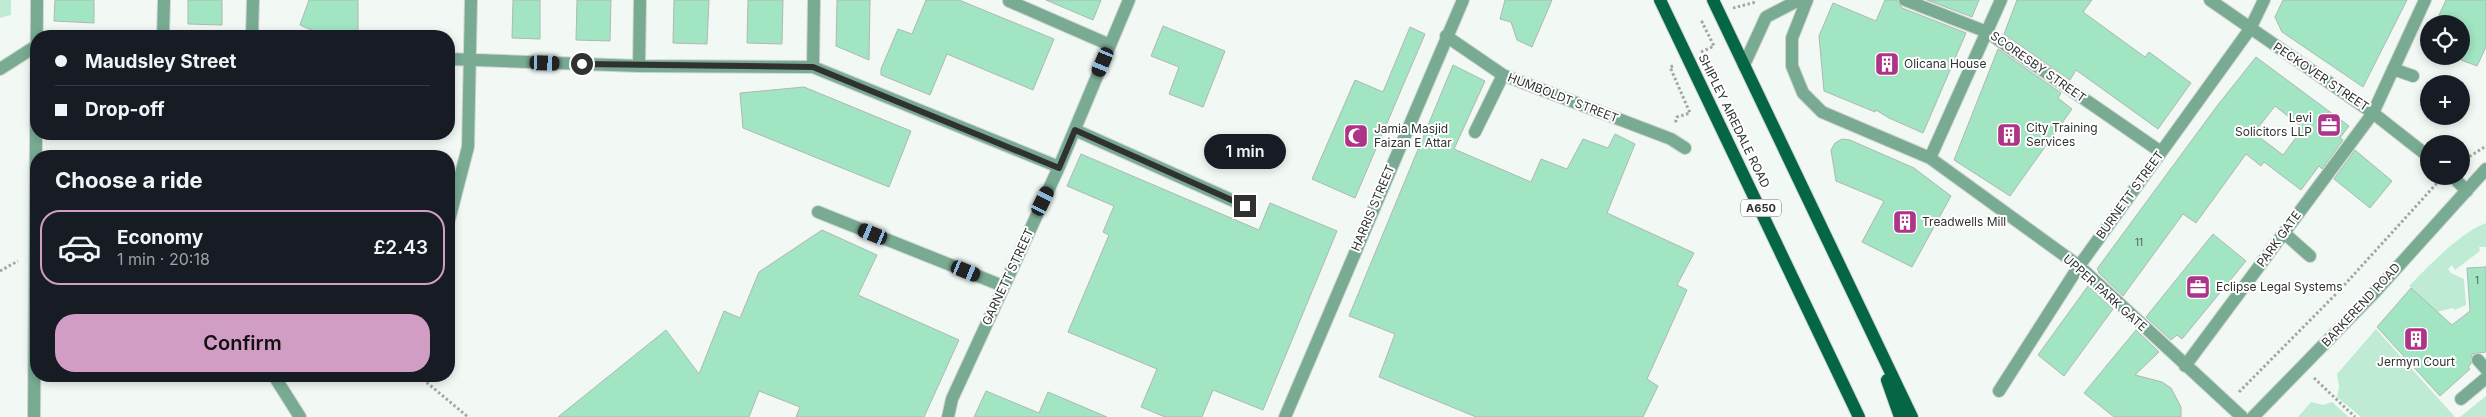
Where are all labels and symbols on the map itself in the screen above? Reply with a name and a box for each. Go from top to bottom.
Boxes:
street label: SCORESBY STREET [1988,28,2089,105]
street label: PECKOVER STREET [2271,39,2372,114]
car [1090,45,1115,79]
building icon: Olicana House [1874,51,1900,77]
street label: SHIPLEY AIREDALE ROAD [1696,52,1773,190]
route start [571,53,593,75]
car [529,55,560,71]
place label: Olicana House [1904,56,1986,71]
street label: HUMBOLDT STREET [1506,70,1621,126]
place label: Levi Solicitors LLP [2235,110,2312,139]
office icon: Levi Solicitors LLP [2316,112,2342,138]
place label: City Training Services [2026,120,2098,149]
place label: Jamia Masjid Faizan E Attar [1374,121,1452,150]
building icon: City Training Services [1996,122,2022,148]
mosque icon: Jamia Masjid Faizan E Attar [1343,123,1369,149]
callout: 1 min [1204,134,1286,168]
street label: BURNETT STREET [2093,148,2167,242]
street label: HARRIS STREET [1348,162,1398,253]
car [1029,184,1056,218]
route end [1234,195,1256,217]
road number: A650 [1741,200,1781,217]
street label: PARK GATE [2253,208,2304,269]
building icon: Treadwells Mill [1892,209,1918,235]
place label: Treadwells Mill [1922,214,2006,229]
car [856,221,889,247]
street label: GARNETT STREET [979,226,1037,328]
house number: 11 [2135,236,2143,248]
street label: UPPER PARK GATE [2060,251,2150,334]
car [949,258,982,284]
street label: BARKEREND ROAD [2318,260,2403,349]
office icon: Eclipse Legal Systems [2185,274,2211,300]
house number: 1 [2475,274,2479,286]
place label: Eclipse Legal Systems [2216,279,2343,294]
building icon: Jermyn Court [2403,326,2429,352]
place label: Jermyn Court [2377,354,2455,369]

